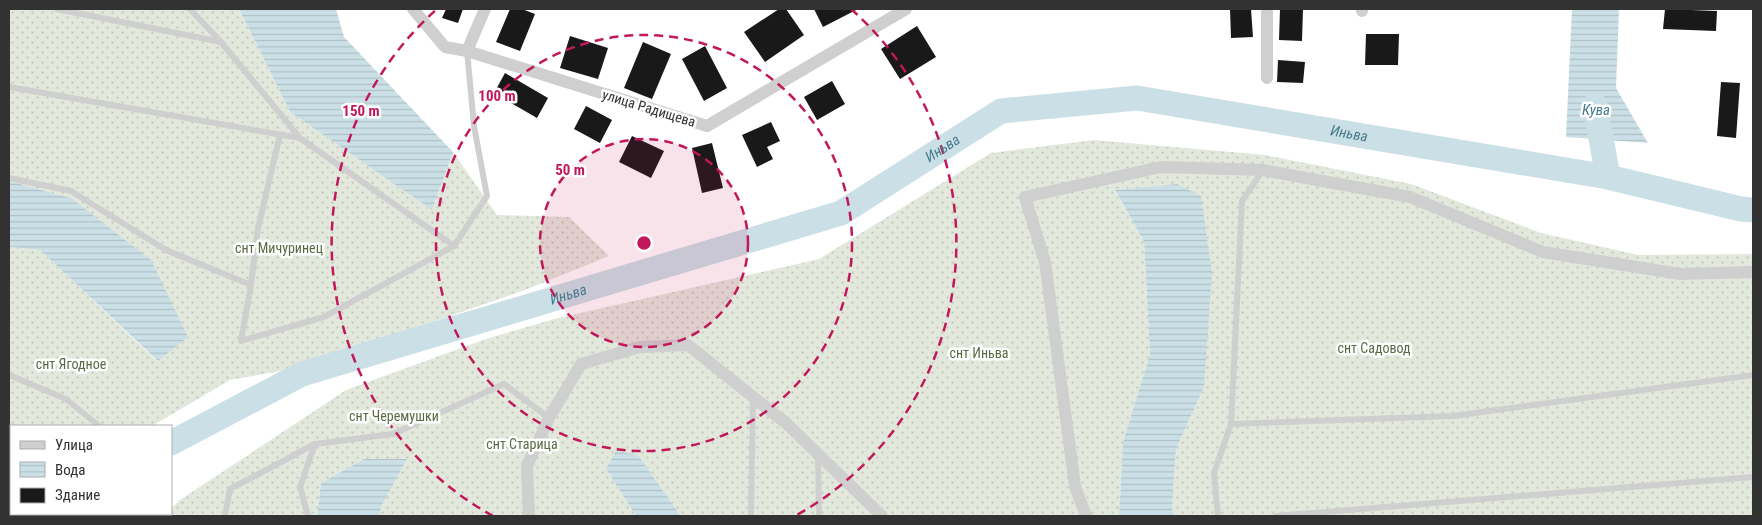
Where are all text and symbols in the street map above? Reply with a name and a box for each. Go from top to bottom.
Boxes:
street label: улица Радищева [600,86,698,130]
text: 100 m [478,87,516,105]
water label: Кува [1582,101,1610,119]
text: 150 m [342,102,380,120]
water label: Иньва [1329,122,1369,146]
water label: Иньва [922,131,963,166]
text: 50 m [555,161,585,179]
centre of rings [635,234,653,252]
park label: снт Мичуринец [235,240,323,256]
water label: Иньва [548,280,589,308]
park label: снт Садовод [1337,340,1411,356]
park label: снт Иньва [949,345,1009,361]
park label: снт Ягодное [36,356,107,372]
park label: снт Черемушки [349,408,439,424]
legend [10,425,172,515]
text: Улица [55,436,93,454]
park label: снт Старица [486,436,558,452]
text: Вода [55,461,85,479]
text: Здание [55,486,100,504]

